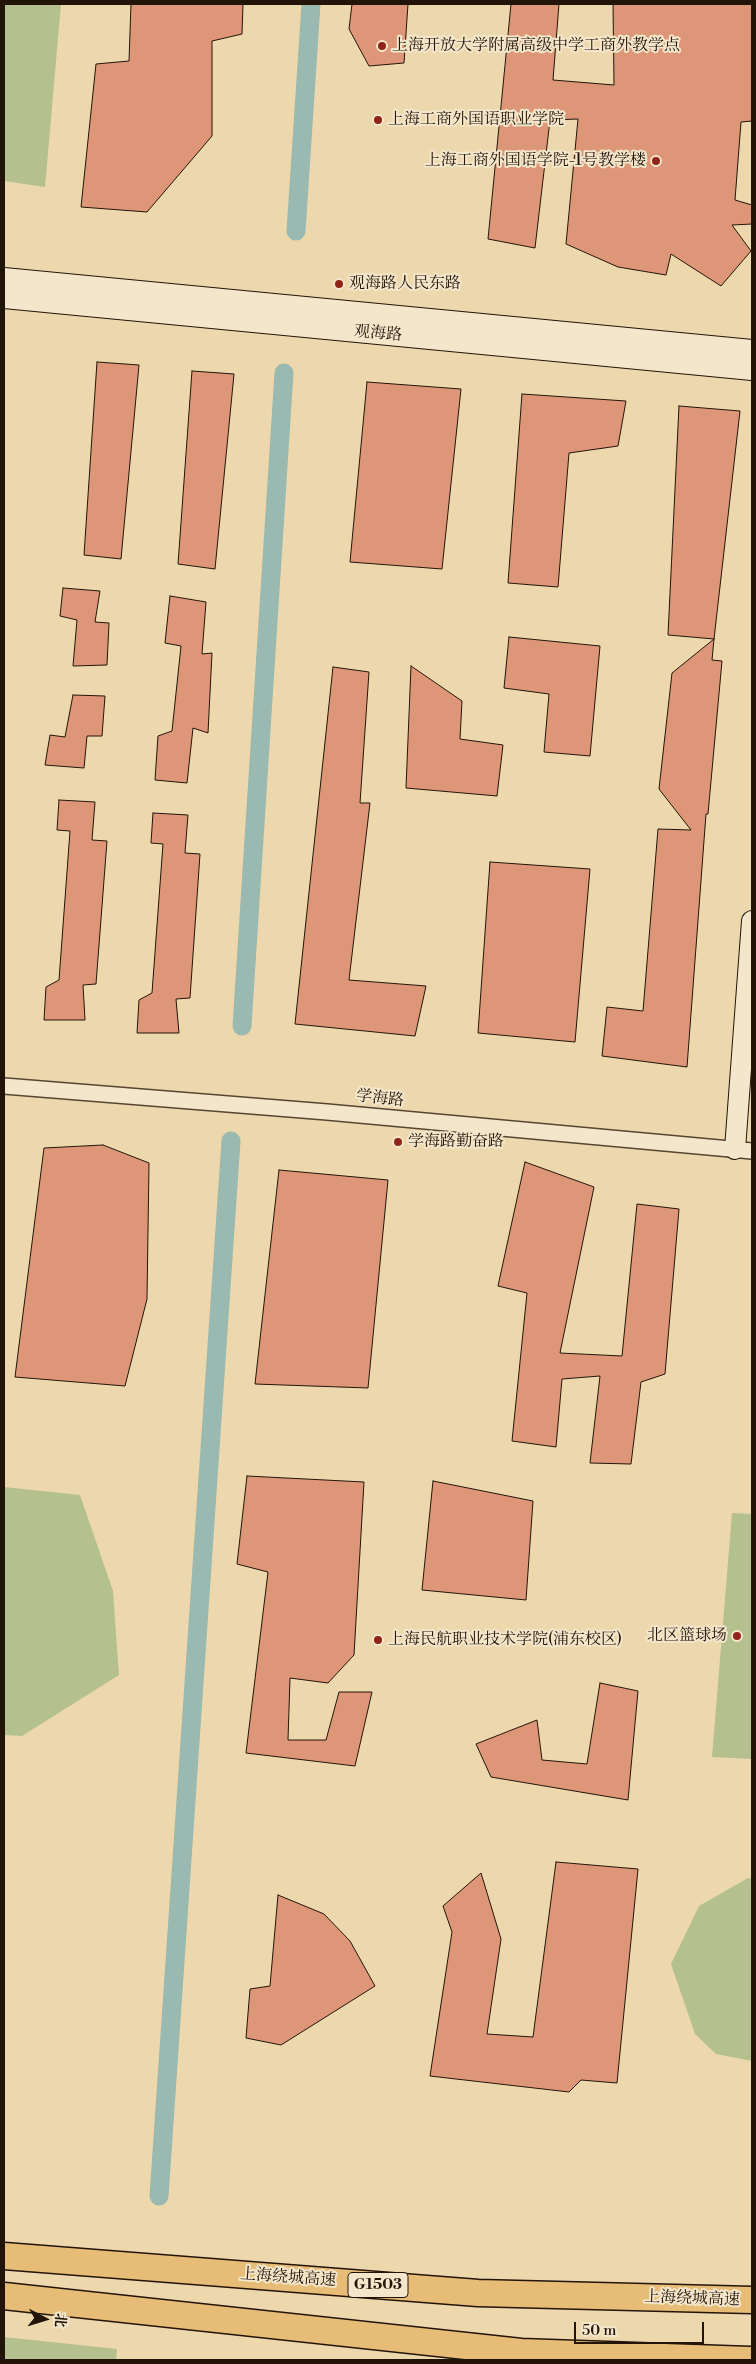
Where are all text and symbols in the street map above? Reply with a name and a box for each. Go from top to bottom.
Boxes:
place label: 上海开放大学附属高级中学工商外教学点 [392,36,680,56]
marker: 上海开放大学附属高级中学工商外教学点 [376,40,388,52]
place label: 上海工商外国语职业学院 [388,110,564,130]
marker: 上海工商外国语职业学院 [372,114,384,126]
place label: 上海工商外国语学院-1号教学楼 [425,151,646,171]
marker: 上海工商外国语学院-1号教学楼 [650,155,662,167]
place label: 观海路人民东路 [349,274,461,294]
marker: 观海路人民东路 [333,278,345,290]
street label: 观海路 [353,322,403,346]
street label: 学海路 [355,1087,405,1111]
place label: 学海路勤奋路 [408,1132,504,1152]
marker: 学海路勤奋路 [392,1136,404,1148]
place label: 北区篮球场 [647,1626,727,1646]
place label: 上海民航职业技术学院(浦东校区) [388,1630,622,1650]
marker: 北区篮球场 [731,1630,743,1642]
marker: 上海民航职业技术学院(浦东校区) [372,1634,384,1646]
street label: 上海绕城高速 [239,2265,337,2291]
road number: G1503 [348,2272,408,2298]
street label: 上海绕城高速 [644,2288,740,2310]
north arrow [20,2294,70,2344]
scale bar [576,2312,706,2344]
text: 北 [50,2313,70,2328]
text: 50 m [582,2321,616,2340]

